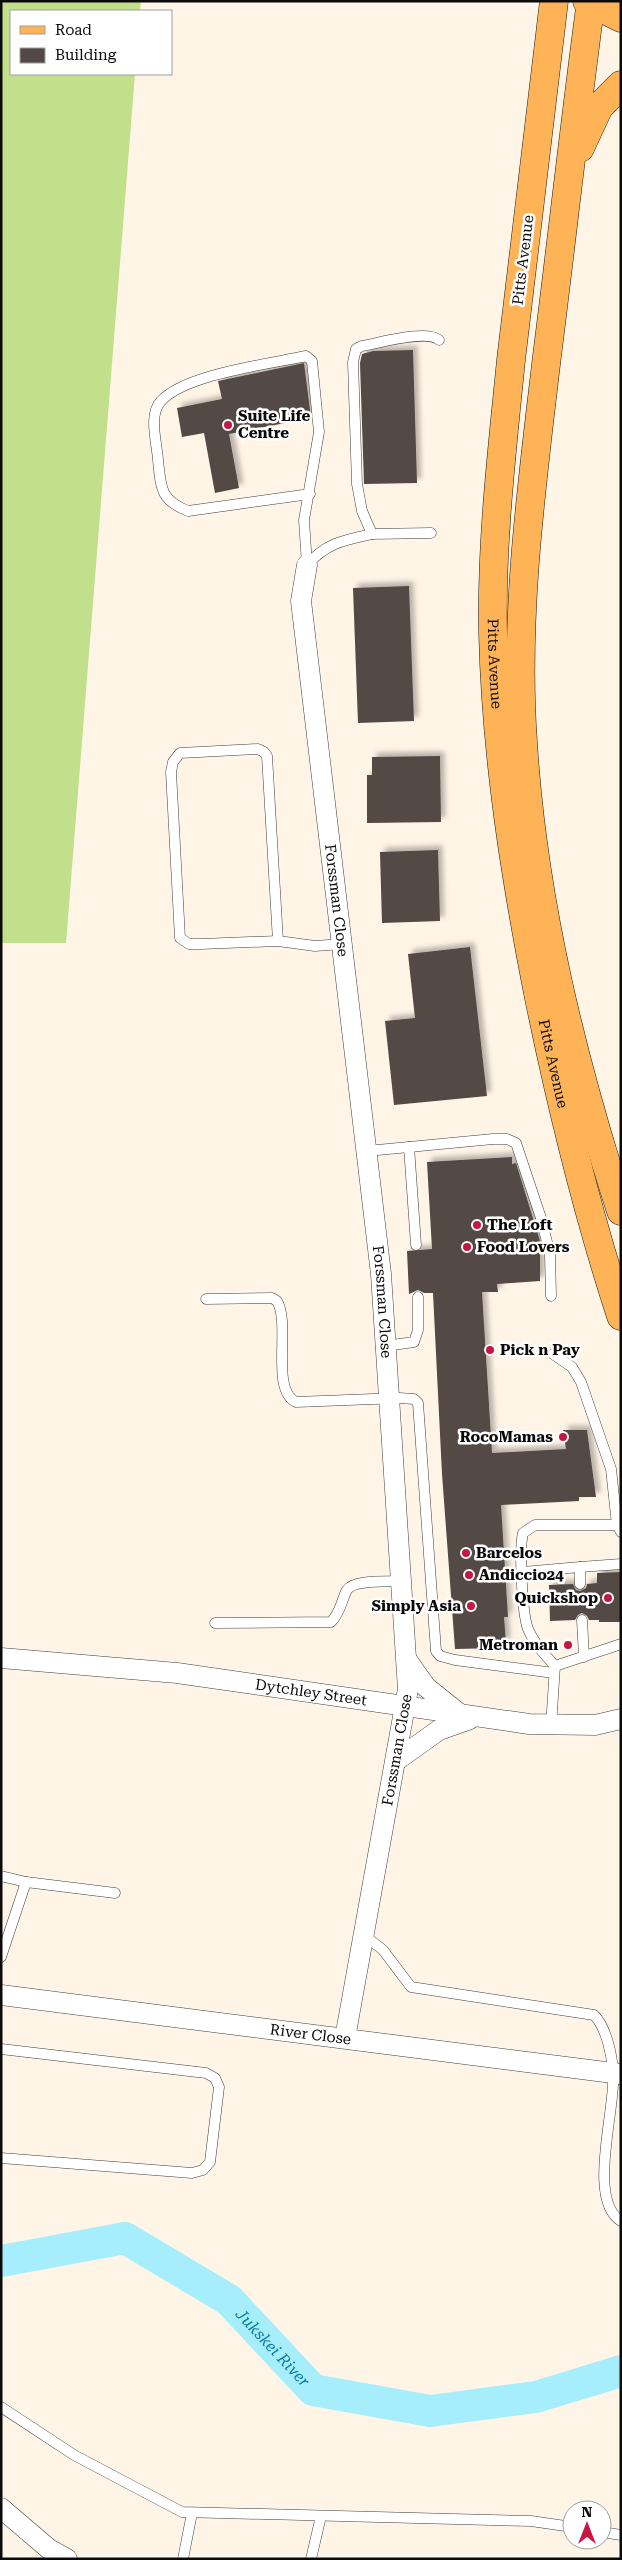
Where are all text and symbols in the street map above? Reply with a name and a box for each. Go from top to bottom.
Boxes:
legend [10,10,172,75]
text: Road [55,21,92,39]
text: Building [55,46,117,64]
street label: Pitts Avenue [509,214,537,306]
place label: Suite Life Centre [238,407,311,442]
marker: Suite Life Centre [222,419,234,431]
street label: Pitts Avenue [484,618,506,710]
street label: Forssman Close [321,843,352,958]
street label: Pitts Avenue [535,1018,572,1110]
place label: The Loft [487,1216,553,1234]
marker: The Loft [471,1219,483,1231]
place label: Food Lovers [477,1238,570,1256]
marker: Food Lovers [461,1241,473,1253]
street label: Forssman Close [369,1244,395,1359]
place label: Pick n Pay [500,1341,580,1359]
marker: Pick n Pay [484,1344,496,1356]
place label: RocoMamas [460,1428,553,1446]
marker: RocoMamas [557,1431,569,1443]
place label: Barcelos [476,1544,542,1562]
marker: Barcelos [460,1547,472,1559]
place label: Andiccio24 [479,1566,564,1584]
marker: Andiccio24 [463,1569,475,1581]
place label: Quickshop [514,1589,598,1607]
marker: Quickshop [602,1592,614,1604]
place label: Simply Asia [372,1597,461,1615]
marker: Simply Asia [465,1600,477,1612]
place label: Metroman [479,1636,558,1654]
marker: Metroman [562,1639,574,1651]
street label: Dytchley Street [254,1675,368,1709]
street label: Forssman Close [378,1693,416,1807]
street label: River Close [269,2020,352,2049]
water label: Jukskei River [232,2304,314,2390]
north arrow [562,2500,612,2550]
text: N [582,2504,593,2520]

